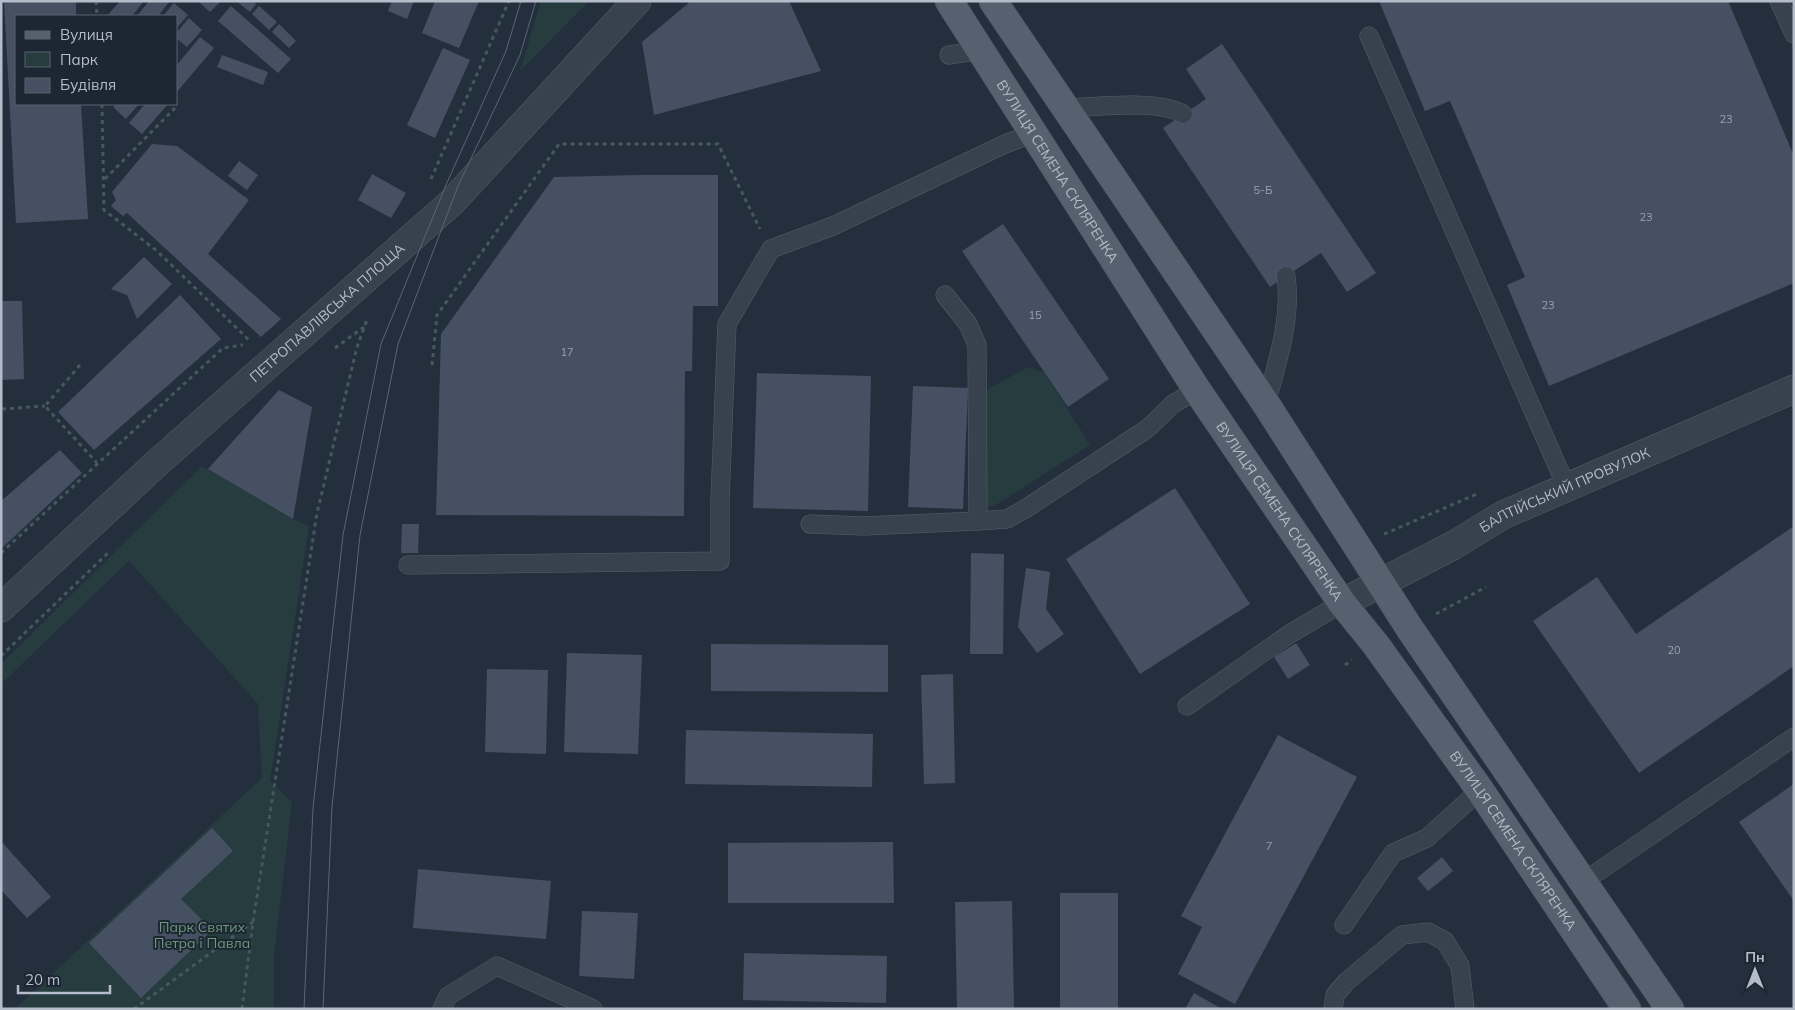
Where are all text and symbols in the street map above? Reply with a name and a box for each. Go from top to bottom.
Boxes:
legend [15,15,178,105]
text: Вулиця [60,25,113,44]
text: Парк [60,50,99,69]
text: Будівля [60,75,116,94]
street label: ВУЛИЦЯ СЕМЕНА СКЛЯРЕНКА [993,77,1123,267]
house number: 23 [1719,112,1733,126]
house number: 5-Б [1254,183,1272,197]
house number: 23 [1639,210,1653,224]
street label: ПЕТРОПАВЛІВСЬКА ПЛОЩА [246,239,409,386]
house number: 23 [1541,298,1555,312]
house number: 15 [1028,308,1042,322]
house number: 17 [560,345,574,359]
street label: ВУЛИЦЯ СЕМЕНА СКЛЯРЕНКА [1212,418,1347,605]
street label: БАЛТІЙСЬКИЙ ПРОВУЛОК [1476,443,1653,536]
house number: 20 [1667,643,1681,657]
street label: ВУЛИЦЯ СЕМЕНА СКЛЯРЕНКА [1446,747,1581,934]
house number: 7 [1266,839,1272,853]
park label: Парк Святих Петра і Павла [154,918,250,952]
north arrow [1730,945,1780,995]
text: Пн [1745,948,1765,966]
scale bar [18,962,110,994]
text: 20 m [25,970,60,989]

